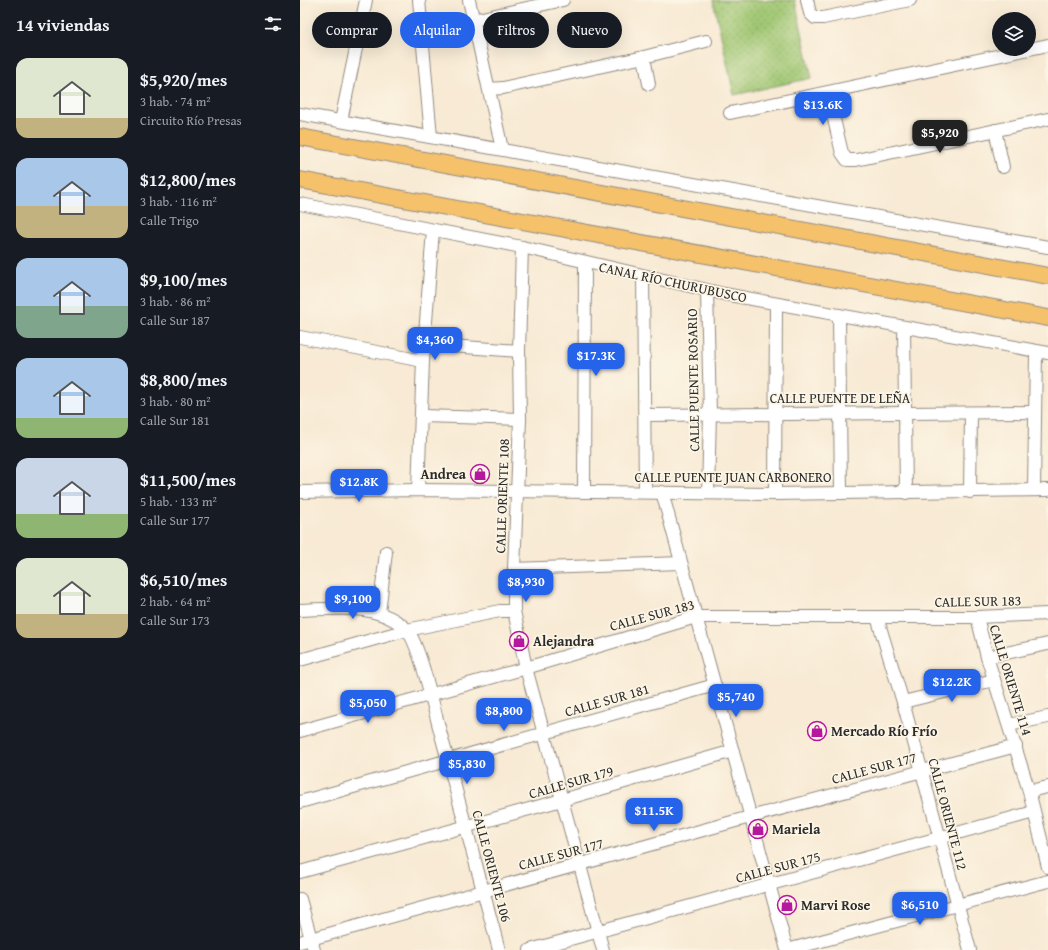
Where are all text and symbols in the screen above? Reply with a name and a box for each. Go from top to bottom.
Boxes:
text: 14 viviendas [16,12,110,37]
chip: Comprar [312,12,392,48]
chip: Alquilar [400,12,475,48]
chip: Filtros [483,12,549,48]
chip: Nuevo [557,12,622,48]
map controls [992,12,1036,56]
button: layers [992,12,1036,56]
icon: filters [262,13,284,35]
text: $5,920/mes [140,67,227,92]
icon: home [48,74,96,122]
text: 3 hab. · 74 m² [140,92,211,111]
pin: $13.6K [790,92,856,126]
text: $13.6K [804,95,842,114]
text: Circuito Río Presas [140,111,242,130]
pin: $5,920 [907,120,973,154]
text: $5,920 [921,123,959,142]
text: $12,800/mes [140,167,236,192]
icon: home [48,174,96,222]
text: 3 hab. · 116 m² [140,192,217,211]
text: Calle Trigo [140,211,199,230]
street label: CANAL RÍO CHURUBUSCO [597,257,749,307]
text: $9,100/mes [140,267,227,292]
icon: home [48,274,96,322]
text: 3 hab. · 86 m² [140,292,211,311]
street label: CALLE PUENTE ROSARIO [682,308,704,452]
text: Calle Sur 187 [140,311,210,330]
pin: $4,360 [402,327,468,361]
text: $4,360 [416,330,454,349]
pin: $17.3K [563,343,629,377]
text: $17.3K [577,346,615,365]
text: $8,800/mes [140,367,227,392]
icon: home [48,374,96,422]
street label: CALLE PUENTE DE LEÑA [770,388,911,408]
text: 3 hab. · 80 m² [140,392,211,411]
text: Calle Sur 181 [140,411,210,430]
street label: CALLE ORIENTE 108 [490,438,514,554]
shop icon: Andrea [469,463,491,485]
place label: Andrea [420,464,467,484]
text: $11,500/mes [140,467,236,492]
street label: CALLE PUENTE JUAN CARBONERO [634,467,832,487]
pin: $12.8K [326,469,392,503]
text: $12.8K [340,472,378,491]
icon: home [48,474,96,522]
text: 5 hab. · 133 m² [140,492,217,511]
text: Calle Sur 177 [140,511,210,530]
text: $6,510/mes [140,567,227,592]
pin: $8,930 [493,569,559,603]
text: $8,930 [507,572,545,591]
icon: home [48,574,96,622]
pin: $9,100 [320,586,386,620]
text: $9,100 [334,589,372,608]
street label: CALLE SUR 183 [934,590,1022,612]
text: 2 hab. · 64 m² [140,592,211,611]
street label: CALLE SUR 183 [607,594,697,636]
text: Calle Sur 173 [140,611,210,630]
street label: CALLE ORIENTE 114 [985,622,1037,738]
shop icon: Alejandra [508,630,530,652]
place label: Alejandra [533,631,595,651]
pin: $12.2K [919,669,985,703]
text: $12.2K [933,672,971,691]
street label: CALLE SUR 181 [562,678,652,722]
pin: $5,740 [703,684,769,718]
text: $5,740 [717,687,755,706]
pin: $5,050 [335,690,401,724]
text: $5,050 [349,693,387,712]
pin: $8,800 [471,698,537,732]
text: $8,800 [485,701,523,720]
shop icon: Mercado Río Frío [806,720,828,742]
place label: Mercado Río Frío [831,721,938,741]
street label: CALLE SUR 177 [829,747,919,789]
pin: $5,830 [434,751,500,785]
text: $5,830 [448,754,486,773]
street label: CALLE ORIENTE 112 [923,756,973,872]
street label: CALLE SUR 179 [526,760,616,804]
pin: $11.5K [621,798,687,832]
text: $11.5K [635,801,673,820]
street label: CALLE ORIENTE 106 [467,808,517,924]
shop icon: Mariela [747,818,769,840]
place label: Mariela [772,819,821,839]
street label: CALLE SUR 177 [516,833,606,875]
street label: CALLE SUR 175 [733,846,823,888]
pin: $6,510 [887,892,953,926]
shop icon: Marvi Rose [776,894,798,916]
place label: Marvi Rose [801,895,870,915]
text: $6,510 [901,895,939,914]

